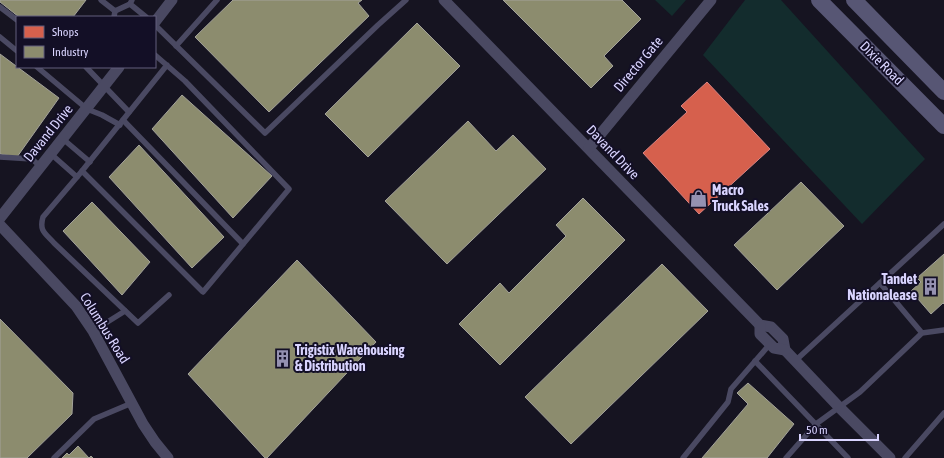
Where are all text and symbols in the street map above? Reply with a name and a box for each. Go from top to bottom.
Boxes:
legend [16,16,156,68]
text: Shops [52,25,78,39]
street label: Director Gate [610,33,666,95]
street label: Dixie Road [857,38,907,88]
text: Industry [52,45,89,59]
street label: Davand Drive [20,101,76,165]
street label: Davand Drive [583,122,643,182]
place label: Macro Truck Sales [712,182,769,214]
shop icon: Macro Truck Sales [689,188,709,208]
place label: Tandet Nationalease [847,271,917,303]
building icon: Tandet Nationalease [920,277,940,297]
street label: Columbus Road [77,290,133,366]
place label: Trigistix Warehousing & Distribution [295,342,405,374]
building icon: Trigistix Warehousing & Distribution [272,348,292,368]
scale bar [800,416,878,442]
text: 50 m [806,423,828,437]

